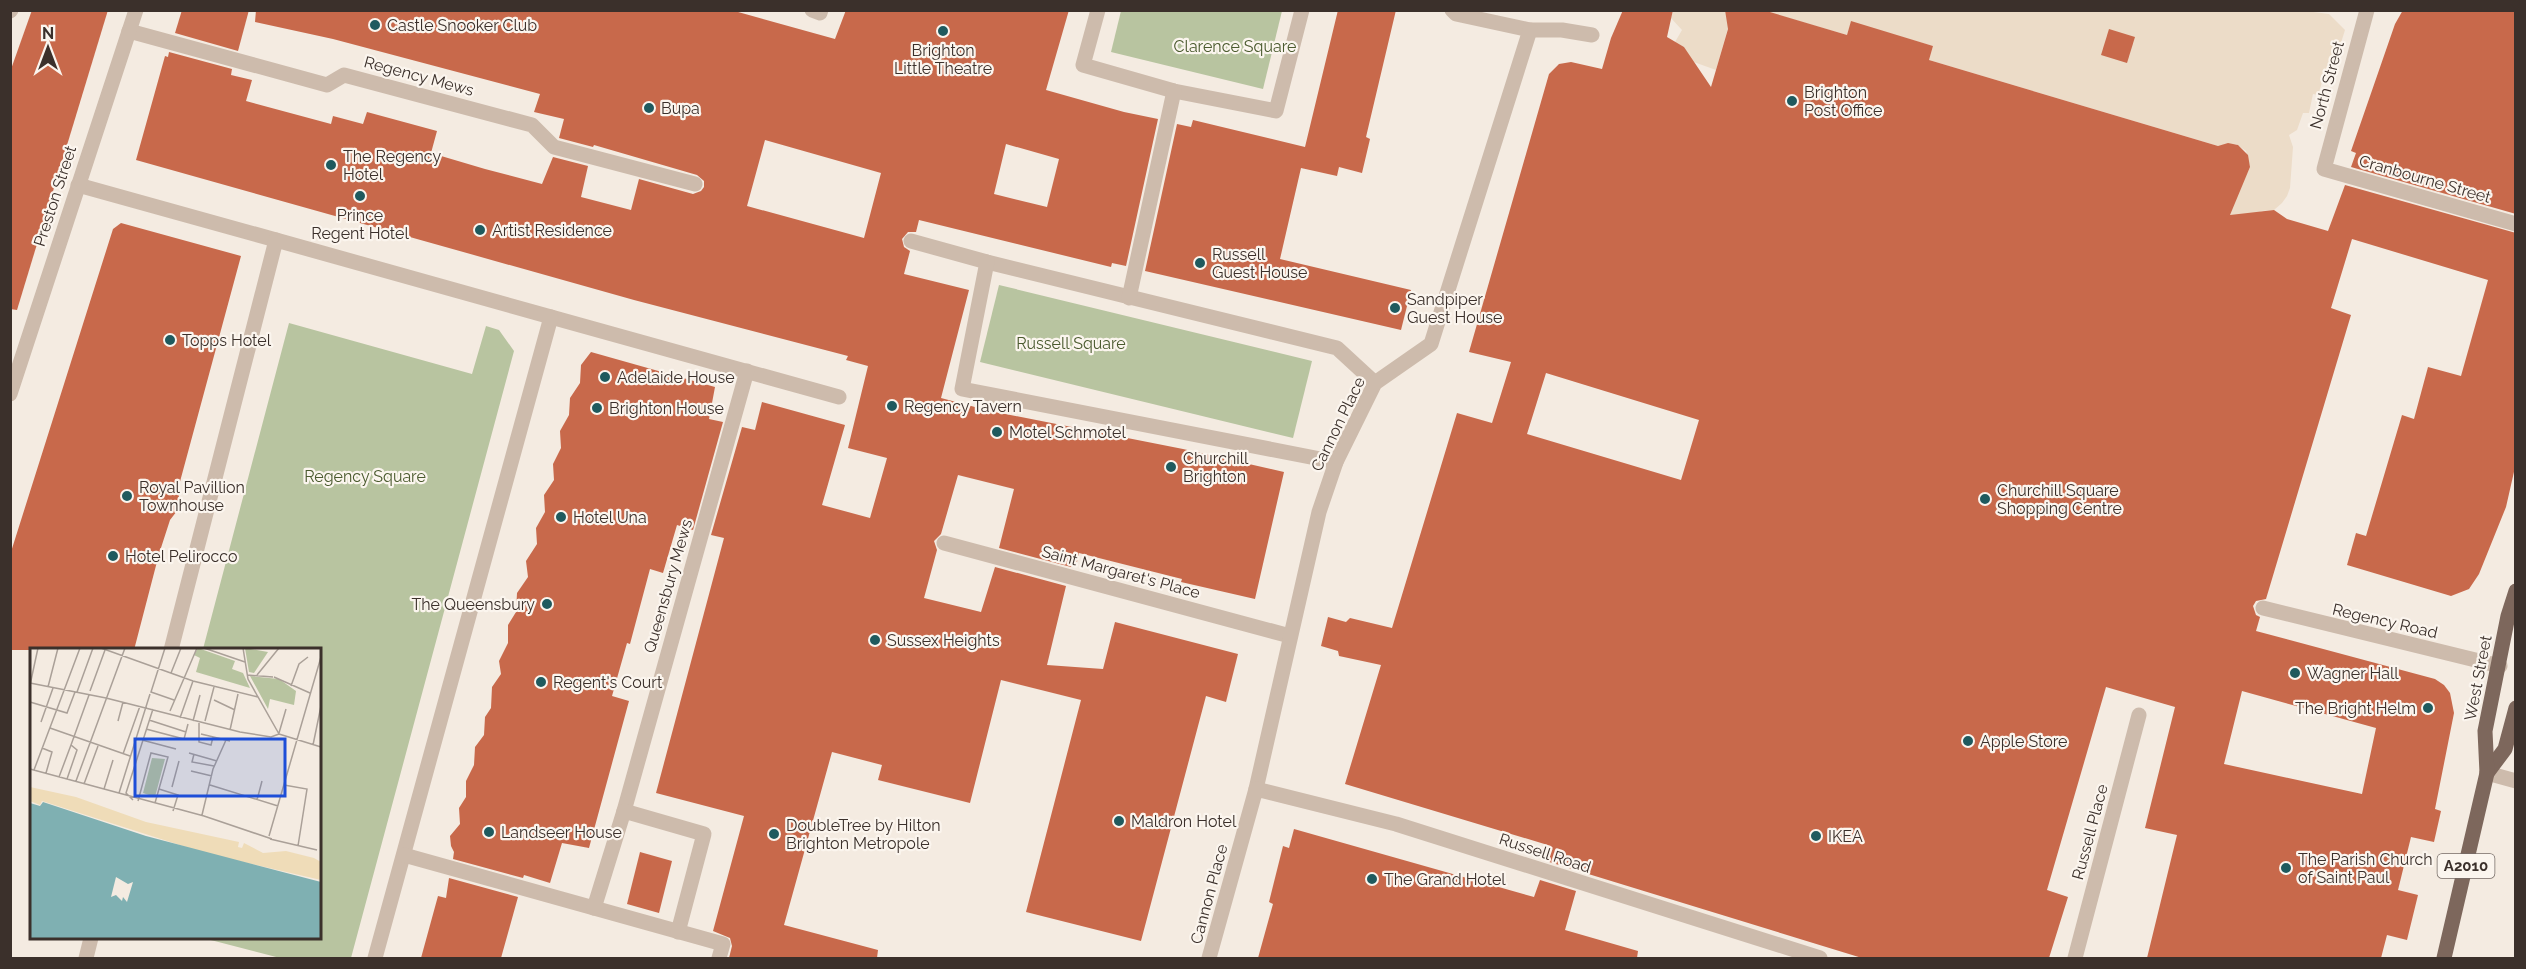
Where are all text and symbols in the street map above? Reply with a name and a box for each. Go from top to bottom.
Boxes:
place label: Castle Snooker Club [387,16,537,35]
north arrow [18,18,78,78]
marker: Castle Snooker Club [368,18,382,32]
text: N [42,24,54,43]
marker: Brighton Little Theatre [936,24,950,38]
park label: Clarence Square [1174,37,1296,56]
street label: North Street [2306,38,2348,131]
place label: Brighton Little Theatre [894,41,992,78]
street label: Regency Mews [362,52,476,100]
place label: Brighton Post Office [1804,83,1882,120]
marker: Brighton Post Office [1785,94,1799,108]
place label: Bupa [661,99,700,118]
marker: Bupa [642,101,656,115]
street label: Preston Street [30,143,80,249]
place label: The Regency Hotel [343,147,441,184]
street label: Cranbourne Street [2357,151,2494,207]
marker: The Regency Hotel [324,158,338,172]
marker: Prince Regent Hotel [353,189,367,203]
place label: Prince Regent Hotel [311,206,409,243]
place label: Artist Residence [492,221,612,240]
marker: Artist Residence [473,223,487,237]
place label: Russell Guest House [1212,245,1307,282]
marker: Russell Guest House [1193,256,1207,270]
place label: Sandpiper Guest House [1407,290,1502,327]
marker: Sandpiper Guest House [1388,301,1402,315]
place label: Topps Hotel [182,331,272,350]
marker: Topps Hotel [163,333,177,347]
park label: Russell Square [1016,334,1126,353]
place label: Adelaide House [617,368,735,387]
marker: Adelaide House [598,370,612,384]
street label: Cannon Place [1307,374,1369,474]
place label: Regency Tavern [904,397,1022,416]
place label: Brighton House [609,399,724,418]
marker: Regency Tavern [885,399,899,413]
marker: Brighton House [590,401,604,415]
place label: Motel Schmotel [1009,423,1126,442]
marker: Motel Schmotel [990,425,1004,439]
place label: Churchill Brighton [1183,449,1249,486]
marker: Churchill Brighton [1164,460,1178,474]
park label: Regency Square [304,467,426,486]
place label: Royal Pavillion Townhouse [139,478,245,515]
place label: Churchill Square Shopping Centre [1997,481,2122,518]
marker: Royal Pavillion Townhouse [120,489,134,503]
marker: Churchill Square Shopping Centre [1978,492,1992,506]
place label: Hotel Una [573,508,647,527]
marker: Hotel Una [554,510,568,524]
street label: Queensbury Mews [640,517,696,655]
street label: Saint Margaret's Place [1040,542,1202,602]
place label: Hotel Pelirocco [125,547,237,566]
marker: Hotel Pelirocco [106,549,120,563]
place label: The Queensbury [411,595,535,614]
marker: The Queensbury [540,597,554,611]
street label: Regency Road [2330,600,2440,642]
place label: Sussex Heights [887,631,1000,650]
marker: Sussex Heights [868,633,882,647]
street label: West Street [2460,633,2496,722]
inset map [30,648,321,939]
place label: Wagner Hall [2307,664,2399,683]
marker: Wagner Hall [2288,666,2302,680]
place label: Regent's Court [553,673,663,692]
marker: Regent's Court [534,675,548,689]
place label: The Bright Helm [2295,699,2416,718]
marker: The Bright Helm [2421,701,2435,715]
place label: Apple Store [1980,732,2067,751]
marker: Apple Store [1961,734,1975,748]
street label: Russell Place [2068,782,2112,882]
place label: Maldron Hotel [1131,812,1237,831]
marker: Maldron Hotel [1112,814,1126,828]
place label: DoubleTree by Hilton Brighton Metropole [786,816,941,853]
place label: Landseer House [501,823,622,842]
marker: Landseer House [482,825,496,839]
marker: DoubleTree by Hilton Brighton Metropole [767,827,781,841]
place label: IKEA [1828,827,1863,846]
street label: Russell Road [1497,829,1593,877]
marker: IKEA [1809,829,1823,843]
street label: Cannon Place [1187,842,1231,946]
place label: The Parish Church of Saint Paul [2298,850,2433,887]
road number: A2010 [2438,854,2494,878]
marker: The Parish Church of Saint Paul [2279,861,2293,875]
place label: The Grand Hotel [1384,870,1506,889]
marker: The Grand Hotel [1365,872,1379,886]

